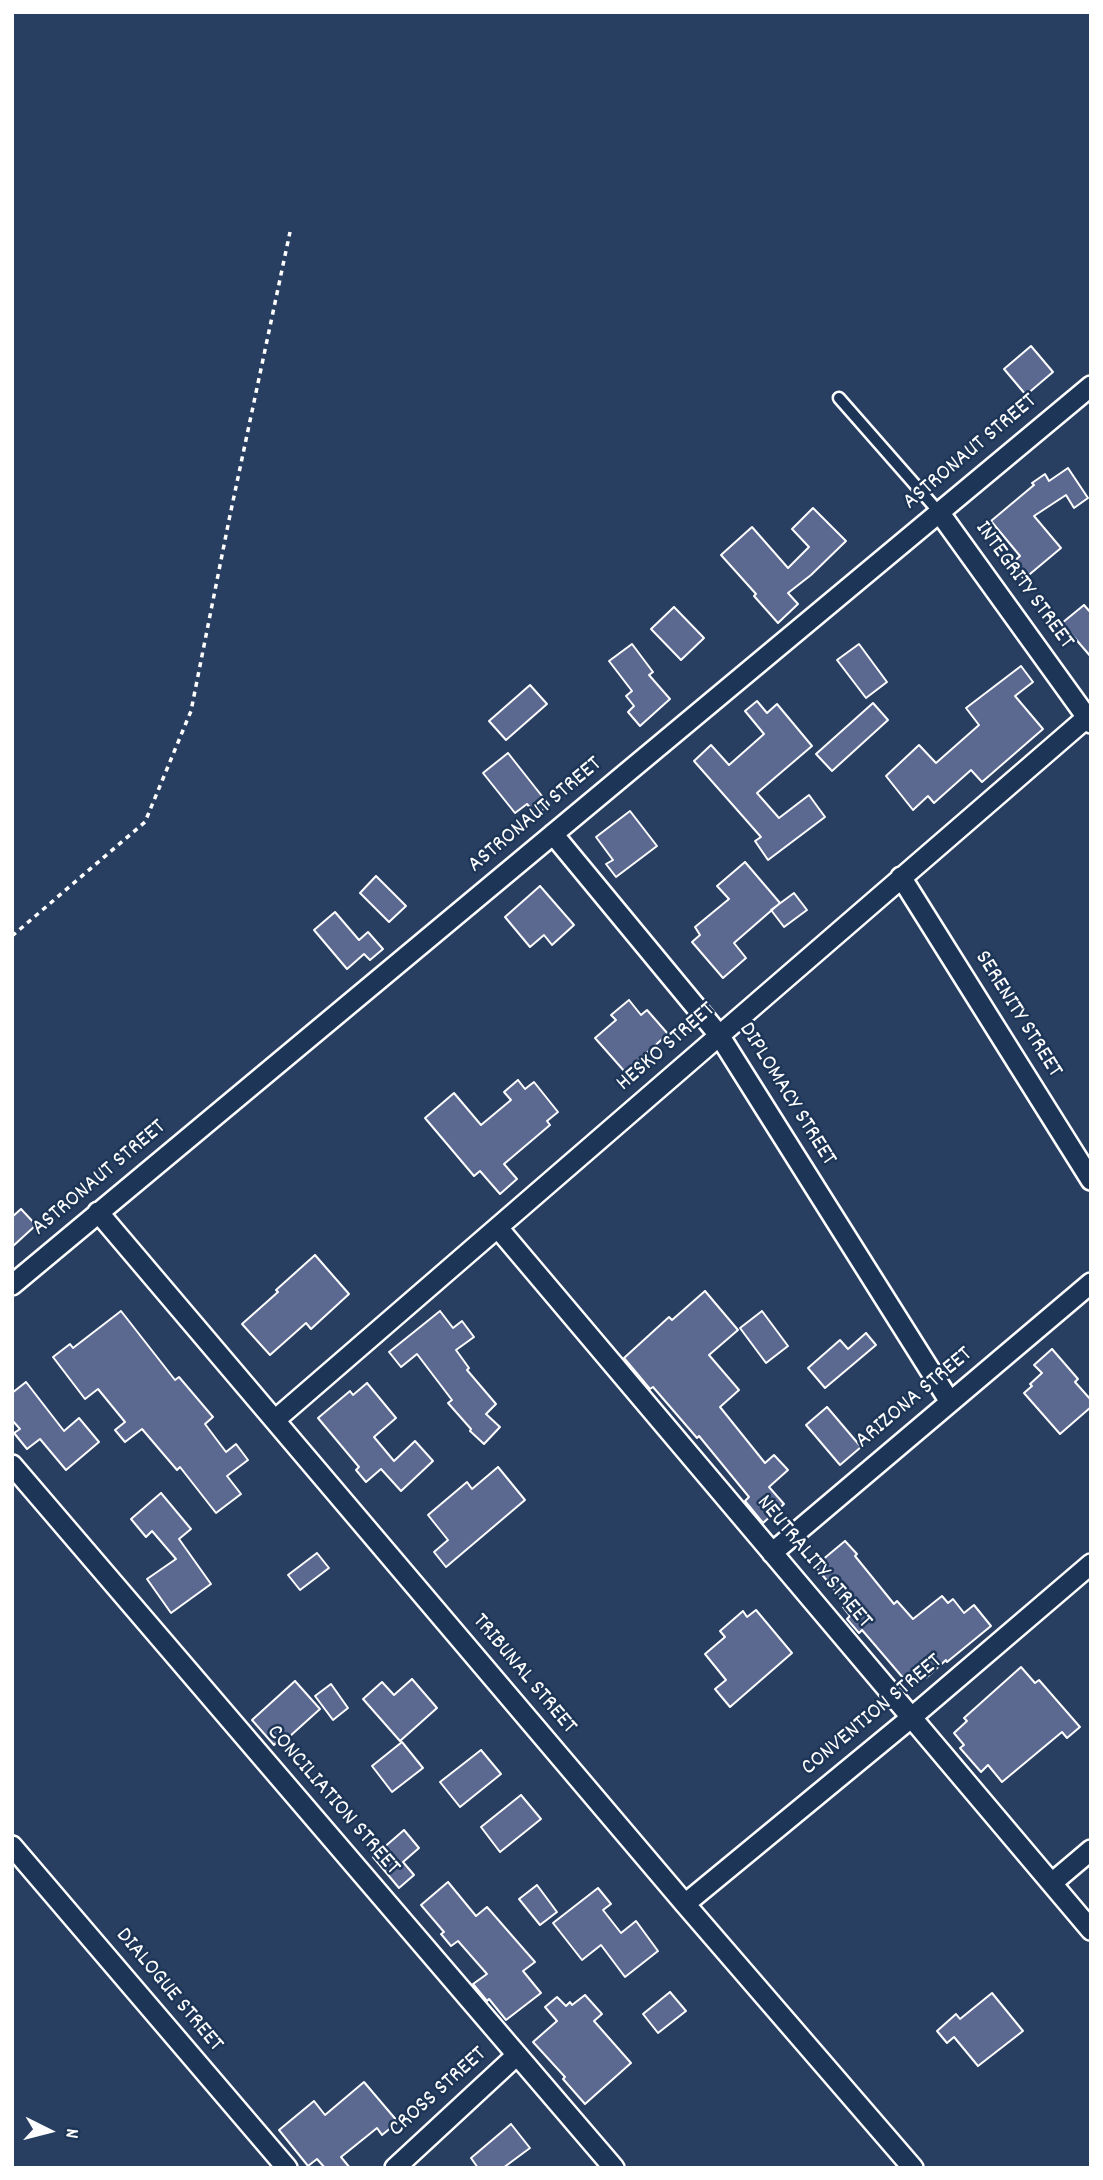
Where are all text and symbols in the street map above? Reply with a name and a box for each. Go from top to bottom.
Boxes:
street label: ASTRONAUT STREET [898,389,1044,517]
street label: INTEGRITY STREET [967,517,1079,655]
street label: ASTRONAUT STREET [463,752,609,880]
street label: SERENITY STREET [967,947,1067,1083]
street label: HESKO STREET [612,998,722,1098]
street label: DIPLOMACY STREET [731,1018,841,1172]
street label: ASTRONAUT STREET [27,1115,173,1243]
street label: ARIZONA STREET [851,1342,979,1456]
street label: NEUTRALITY STREET [749,1491,877,1635]
street label: TRIBUNAL STREET [465,1609,581,1741]
street label: CONVENTION STREET [797,1649,949,1783]
street label: CONCILIATION STREET [259,1720,405,1882]
street label: DIALOGUE STREET [108,1923,228,2059]
street label: CROSS STREET [384,2042,494,2144]
north arrow [14,2096,84,2166]
text: N [56,2127,84,2139]

